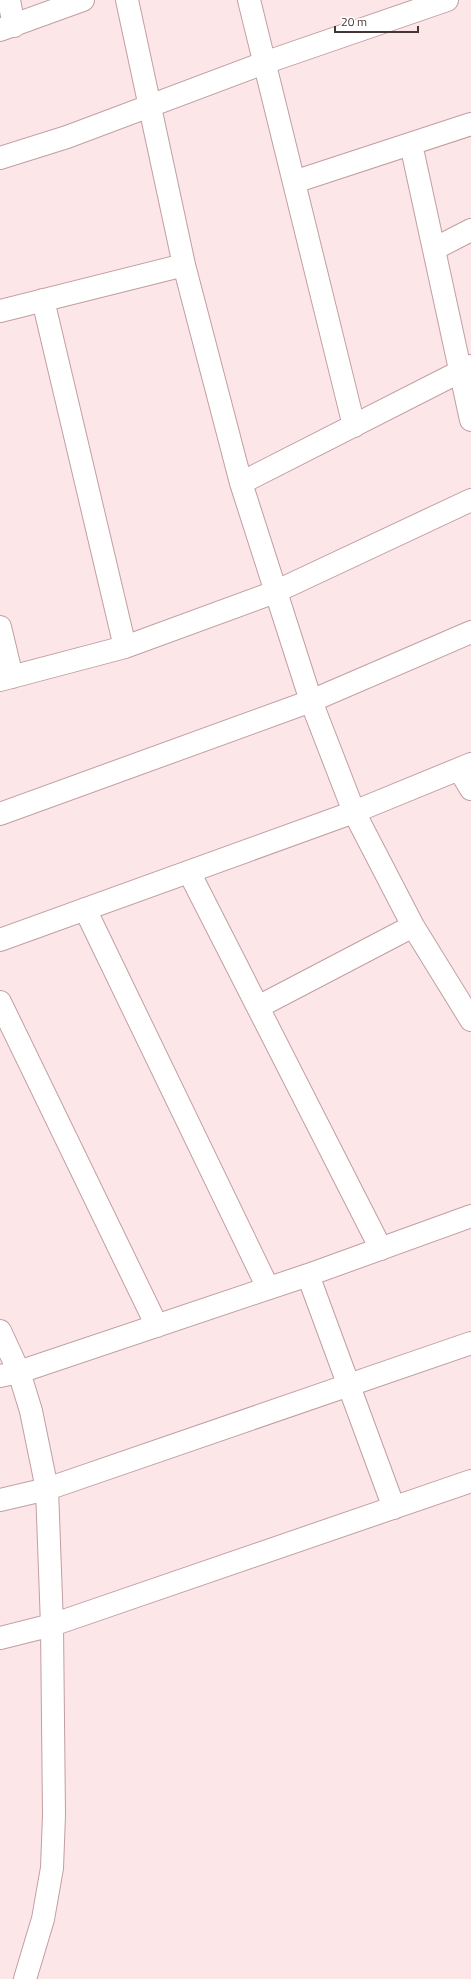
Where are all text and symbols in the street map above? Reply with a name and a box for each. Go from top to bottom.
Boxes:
scale bar [335,8,418,34]
text: 20 m [341,12,367,31]

